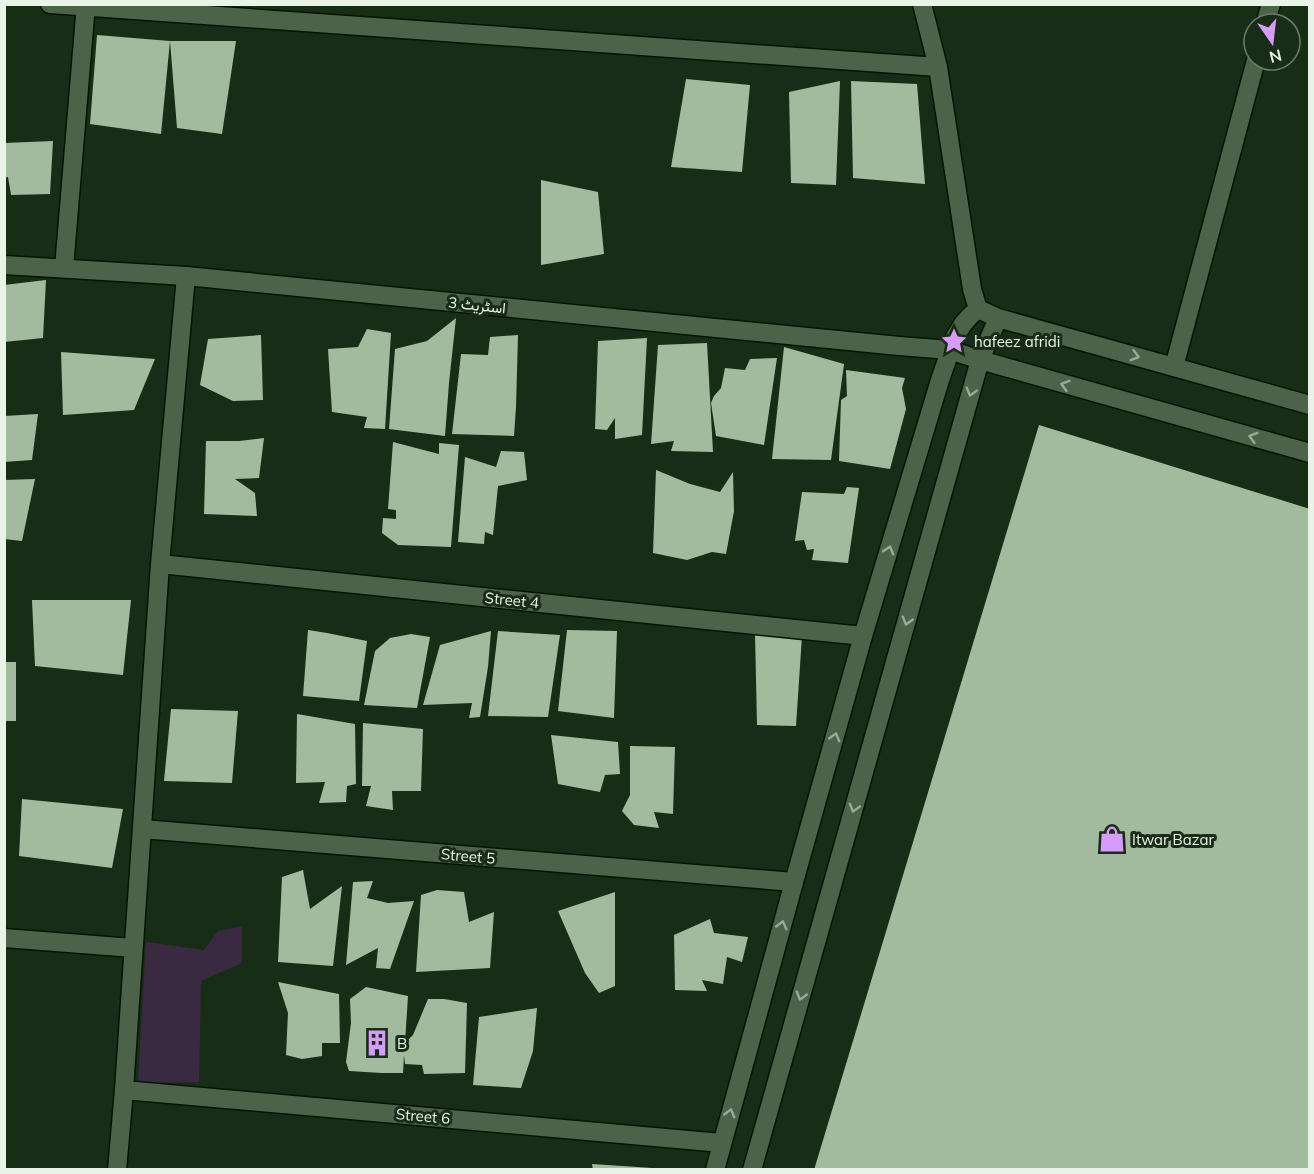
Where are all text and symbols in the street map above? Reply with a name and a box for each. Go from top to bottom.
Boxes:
north arrow [1242,12,1302,72]
text: N [1267,45,1284,68]
street label: اسٹریٹ 3 [447,293,507,317]
place icon: hafeez afridi [939,326,969,356]
place label: hafeez afridi [974,332,1060,351]
one-way arrow [1129,349,1140,361]
one-way arrow [1061,379,1071,392]
one-way arrow [966,387,978,397]
one-way arrow [1248,432,1259,444]
one-way arrow [882,545,894,556]
street label: Street 4 [484,588,540,612]
one-way arrow [902,615,914,625]
one-way arrow [828,732,840,743]
one-way arrow [849,802,861,813]
shop icon: Itwar Bazar [1097,824,1127,854]
place label: Itwar Bazar [1132,830,1214,849]
street label: Street 5 [440,844,496,868]
one-way arrow [775,920,787,931]
one-way arrow [796,990,808,1001]
building icon: B [362,1028,392,1058]
place label: B [397,1034,407,1053]
street label: Street 6 [395,1104,451,1128]
one-way arrow [723,1108,736,1118]

